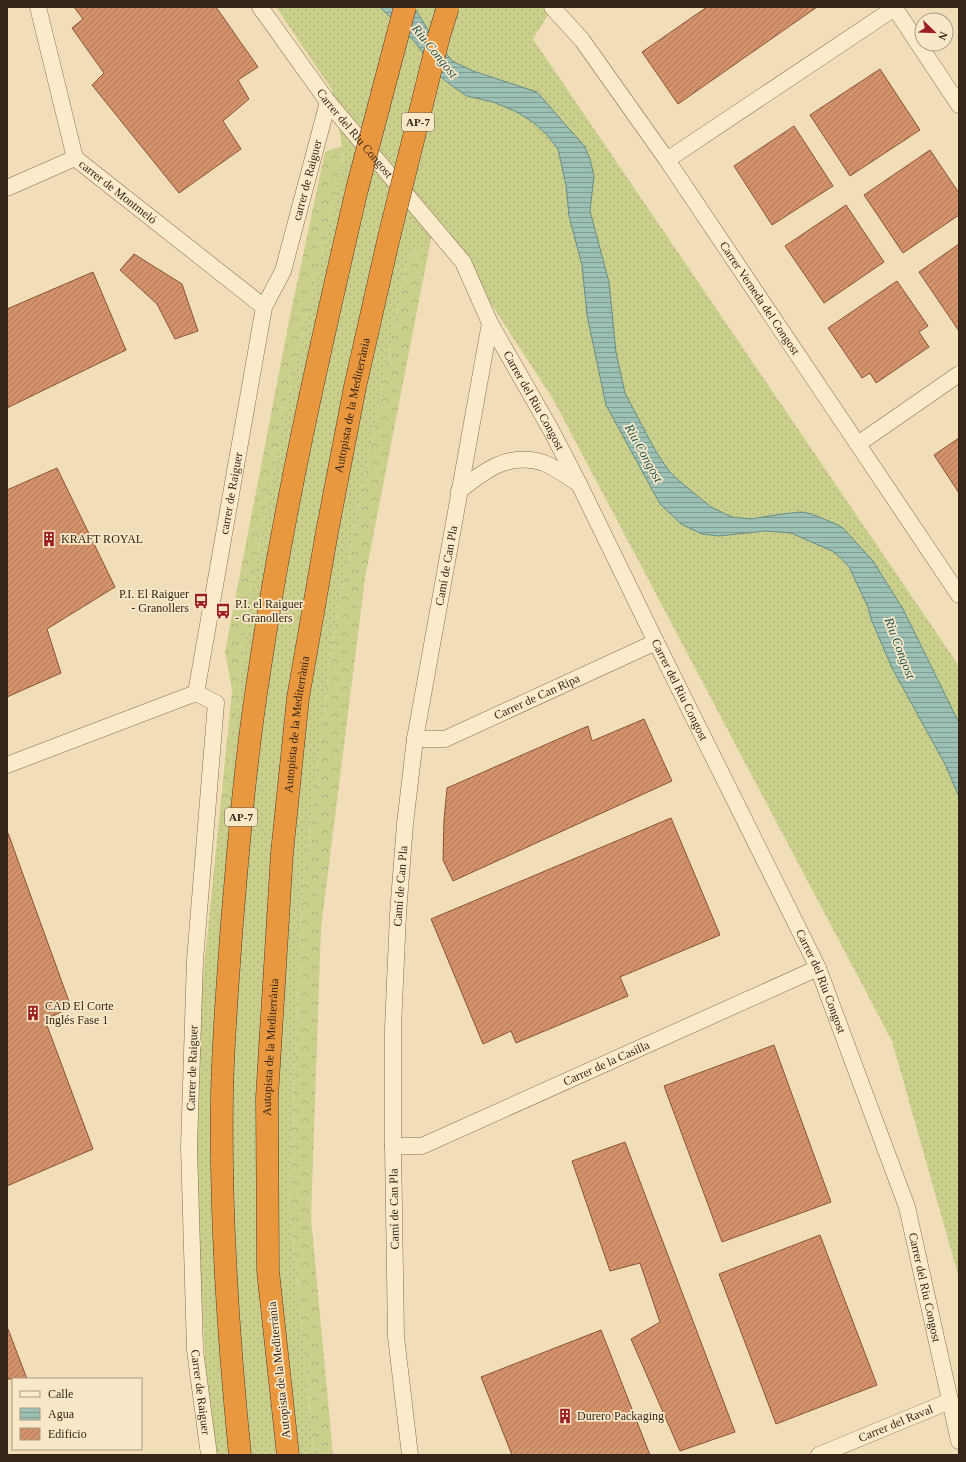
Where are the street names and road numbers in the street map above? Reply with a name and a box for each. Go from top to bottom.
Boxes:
street label: Carrer del Riu Congost [314,86,396,181]
road number: AP-7 [402,113,434,131]
street label: carrer de Raiguer [290,138,325,222]
street label: carrer de Montmeló [76,157,160,227]
street label: Carrer Verneda del Congost [717,239,803,358]
street label: Autopista de la Mediterrània [332,336,373,474]
street label: Carrer del Riu Congost [500,348,568,453]
street label: carrer de Raiguer [217,451,245,536]
street label: Camí de Can Pla [432,524,460,607]
street label: Carrer del Riu Congost [649,637,711,744]
street label: Autopista de la Mediterrània [281,654,312,793]
street label: Carrer de Can Ripa [492,671,583,723]
road number: AP-7 [225,808,257,826]
street label: Camí de Can Pla [390,844,410,927]
street label: Carrer del Riu Congost [793,927,849,1036]
street label: Autopista de la Mediterrània [260,977,281,1116]
street label: Carrer de Raiguer [184,1025,200,1111]
street label: Carrer de la Casilla [561,1037,652,1089]
street label: Camí de Can Pla [386,1168,402,1250]
street label: Carrer del Riu Congost [906,1231,944,1344]
street label: Autopista de la Mediterrània [265,1300,293,1439]
street label: Carrer de Raiguer [188,1349,213,1436]
street label: Carrer del Raval [856,1402,936,1445]

